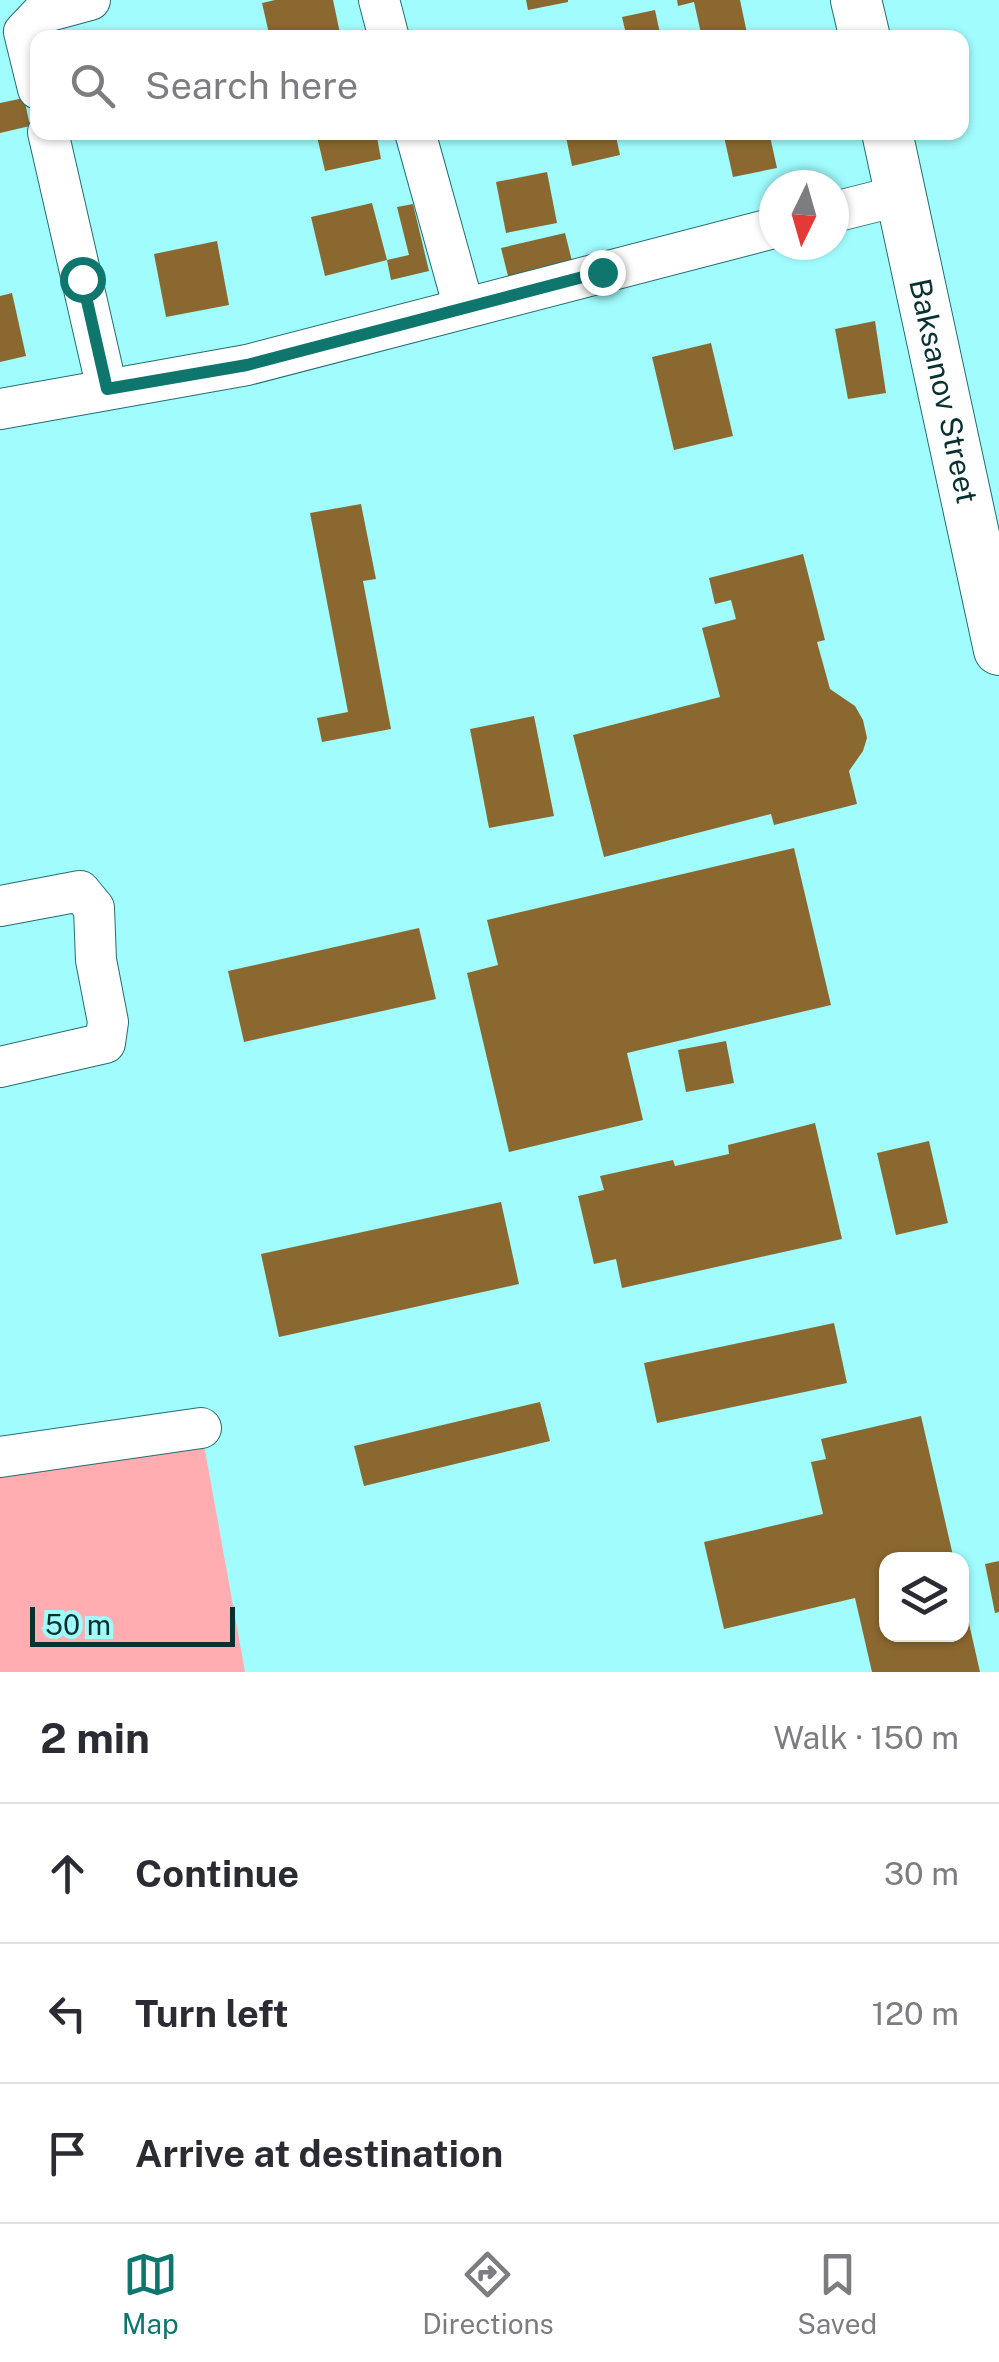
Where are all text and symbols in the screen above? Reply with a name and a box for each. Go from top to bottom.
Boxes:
search box [30,30,969,140]
icon: search [65,58,120,113]
text: Search here [145,63,358,108]
north arrow [759,170,849,260]
route end [580,250,626,296]
route start [60,257,106,303]
street label: Baksanov Street [902,275,986,507]
map controls [879,1552,969,1642]
button: layers [879,1552,969,1642]
scale bar [30,1602,235,1646]
text: 50 m [45,1608,111,1641]
text: 2 min [40,1713,150,1762]
text: Walk · 150 m [773,1719,959,1756]
icon: ahead [40,1846,95,1901]
text: Continue [135,1851,299,1896]
text: 30 m [884,1855,959,1892]
icon: left [40,1986,95,2041]
text: Turn left [135,1991,289,2036]
text: 120 m [872,1995,959,2032]
icon: arrive [40,2126,95,2181]
text: Arrive at destination [135,2131,503,2176]
tab: Map [122,2247,179,2340]
tab: Directions [422,2247,554,2340]
tab: Saved [797,2247,877,2340]

